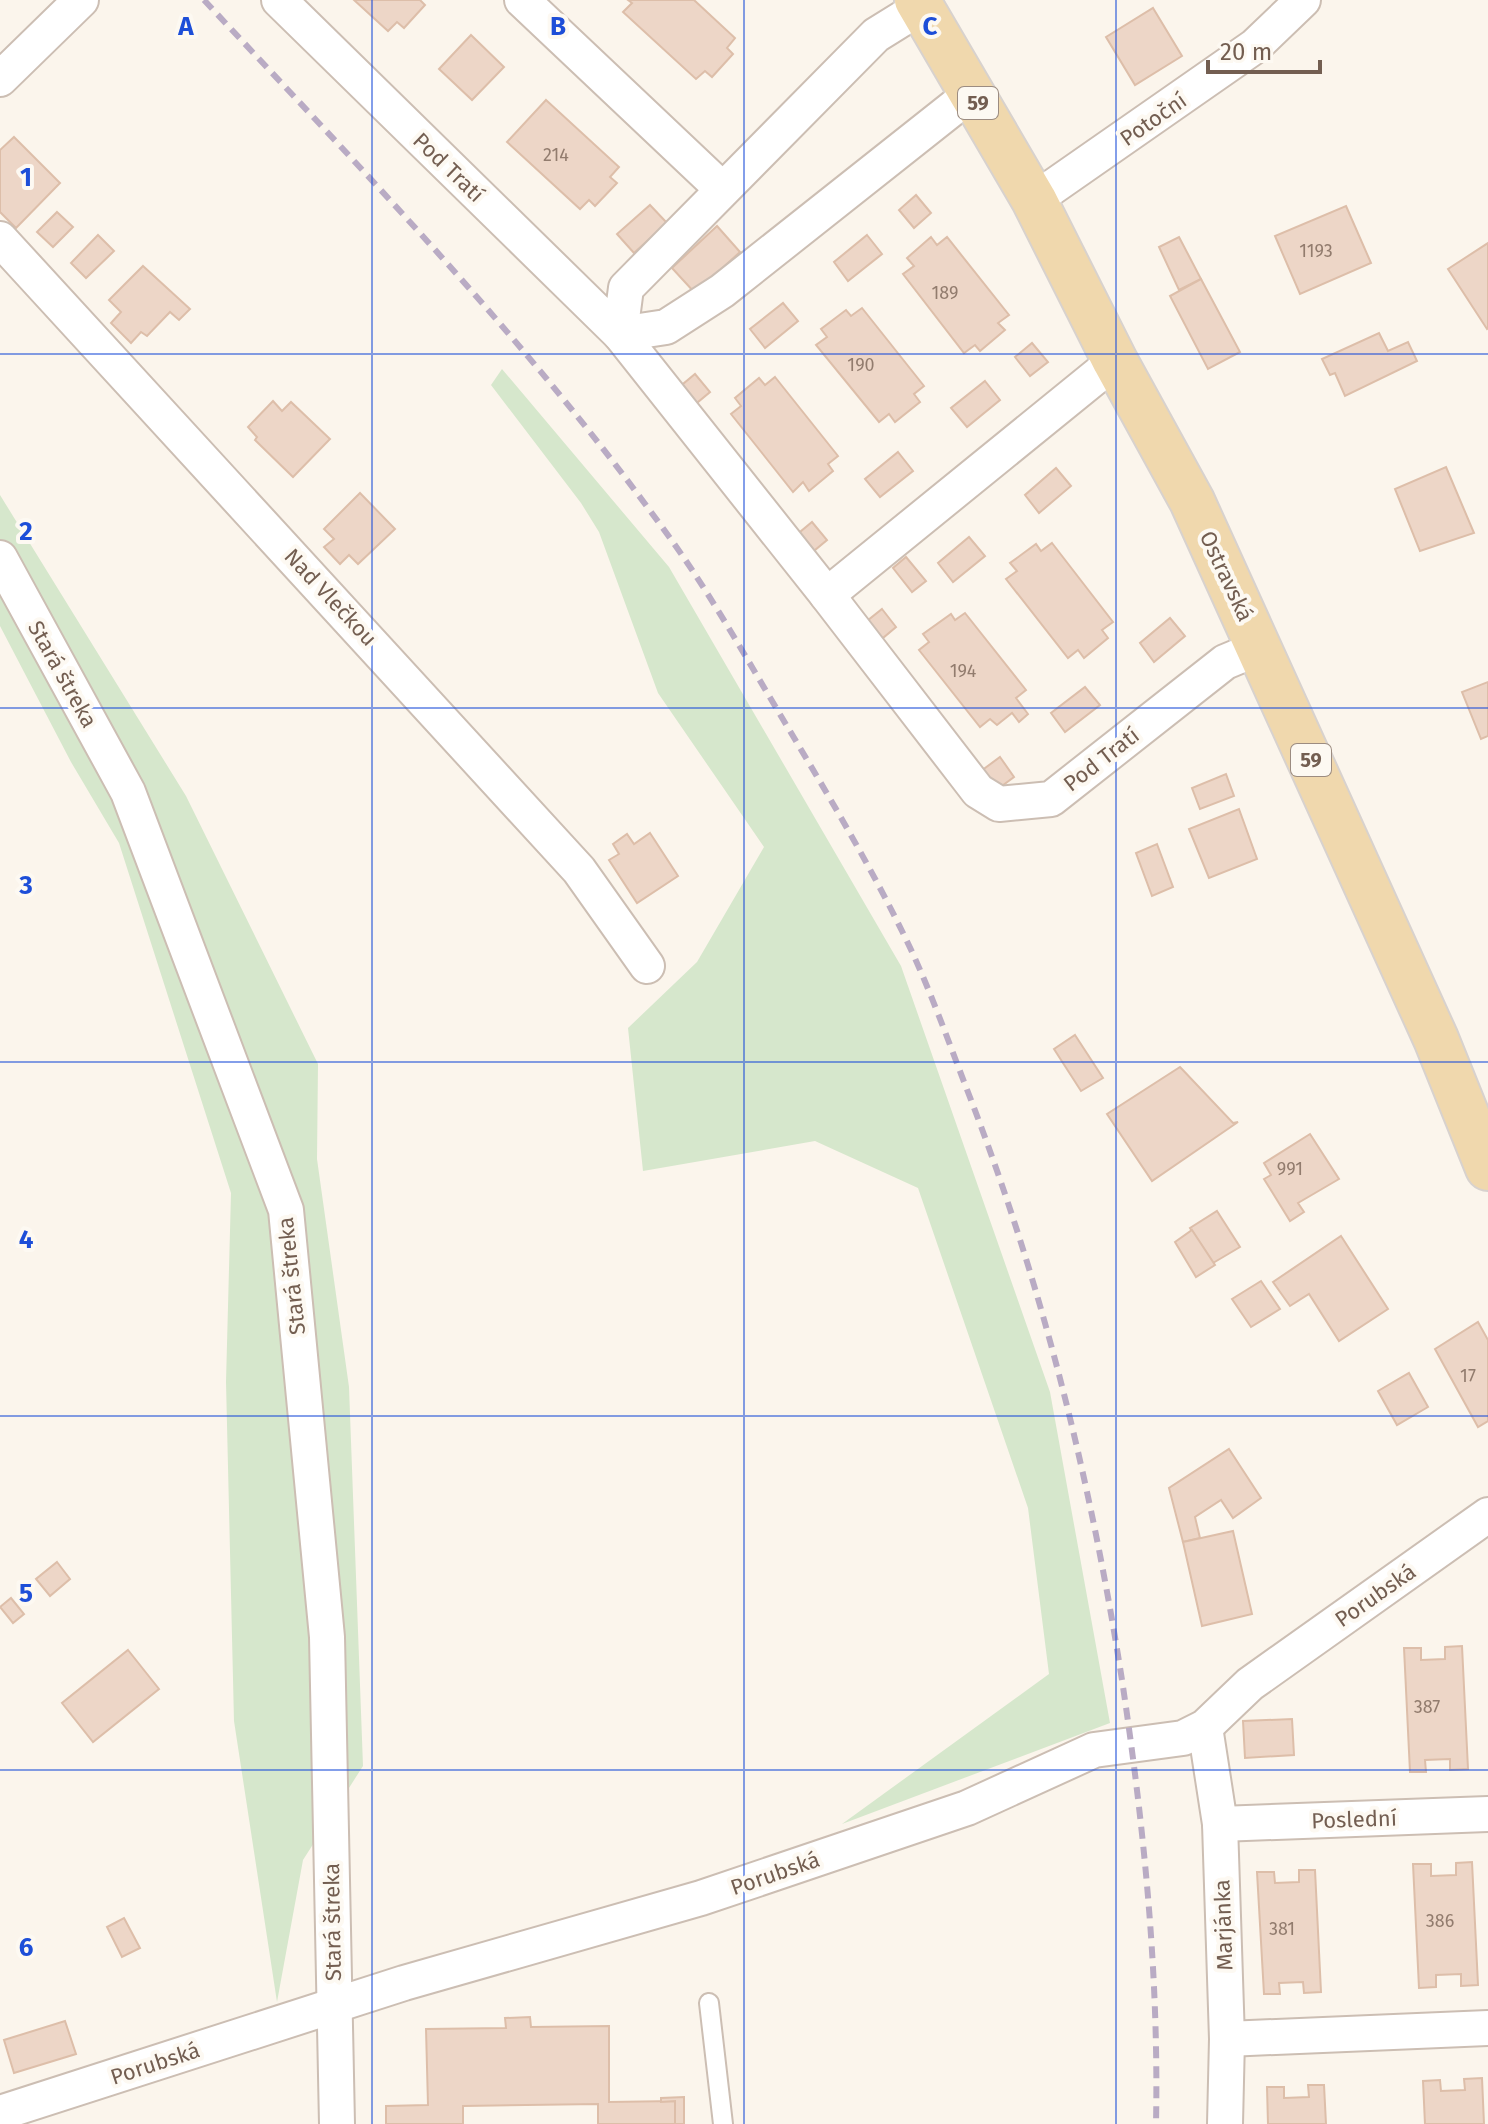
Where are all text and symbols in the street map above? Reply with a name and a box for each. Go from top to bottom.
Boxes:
text: A [177,11,194,42]
text: B [550,11,566,42]
text: C [923,11,938,42]
scale bar [1208,24,1320,74]
text: 20 m [1220,38,1272,66]
road number: 59 [958,87,998,119]
street label: Potoční [1115,87,1192,152]
street label: Pod Tratí [407,127,490,208]
house number: 214 [543,144,569,166]
text: 1 [20,162,32,193]
house number: 1193 [1299,240,1333,262]
house number: 189 [932,282,958,304]
house number: 190 [847,354,875,376]
text: 2 [19,516,33,547]
street label: Ostravská [1194,527,1259,626]
street label: Nad Vlečkou [279,543,383,652]
street label: Stará štreka [22,616,103,732]
house number: 194 [950,660,977,682]
street label: Pod Tratí [1058,722,1144,797]
road number: 59 [1291,744,1331,776]
text: 3 [18,870,33,901]
house number: 991 [1277,1158,1303,1180]
street label: Stará štreka [272,1216,311,1336]
text: 4 [19,1224,34,1255]
house number: 17 [1460,1365,1476,1387]
street label: Porubská [1330,1558,1421,1633]
text: 5 [19,1578,33,1609]
house number: 387 [1414,1696,1440,1718]
street label: Poslední [1311,1805,1397,1834]
street label: Porubská [727,1846,823,1901]
street label: Stará štreka [318,1863,347,1981]
street label: Marjánka [1208,1879,1239,1971]
house number: 386 [1426,1910,1454,1932]
house number: 381 [1269,1918,1295,1940]
text: 6 [19,1932,34,1963]
street label: Porubská [107,2036,203,2091]

